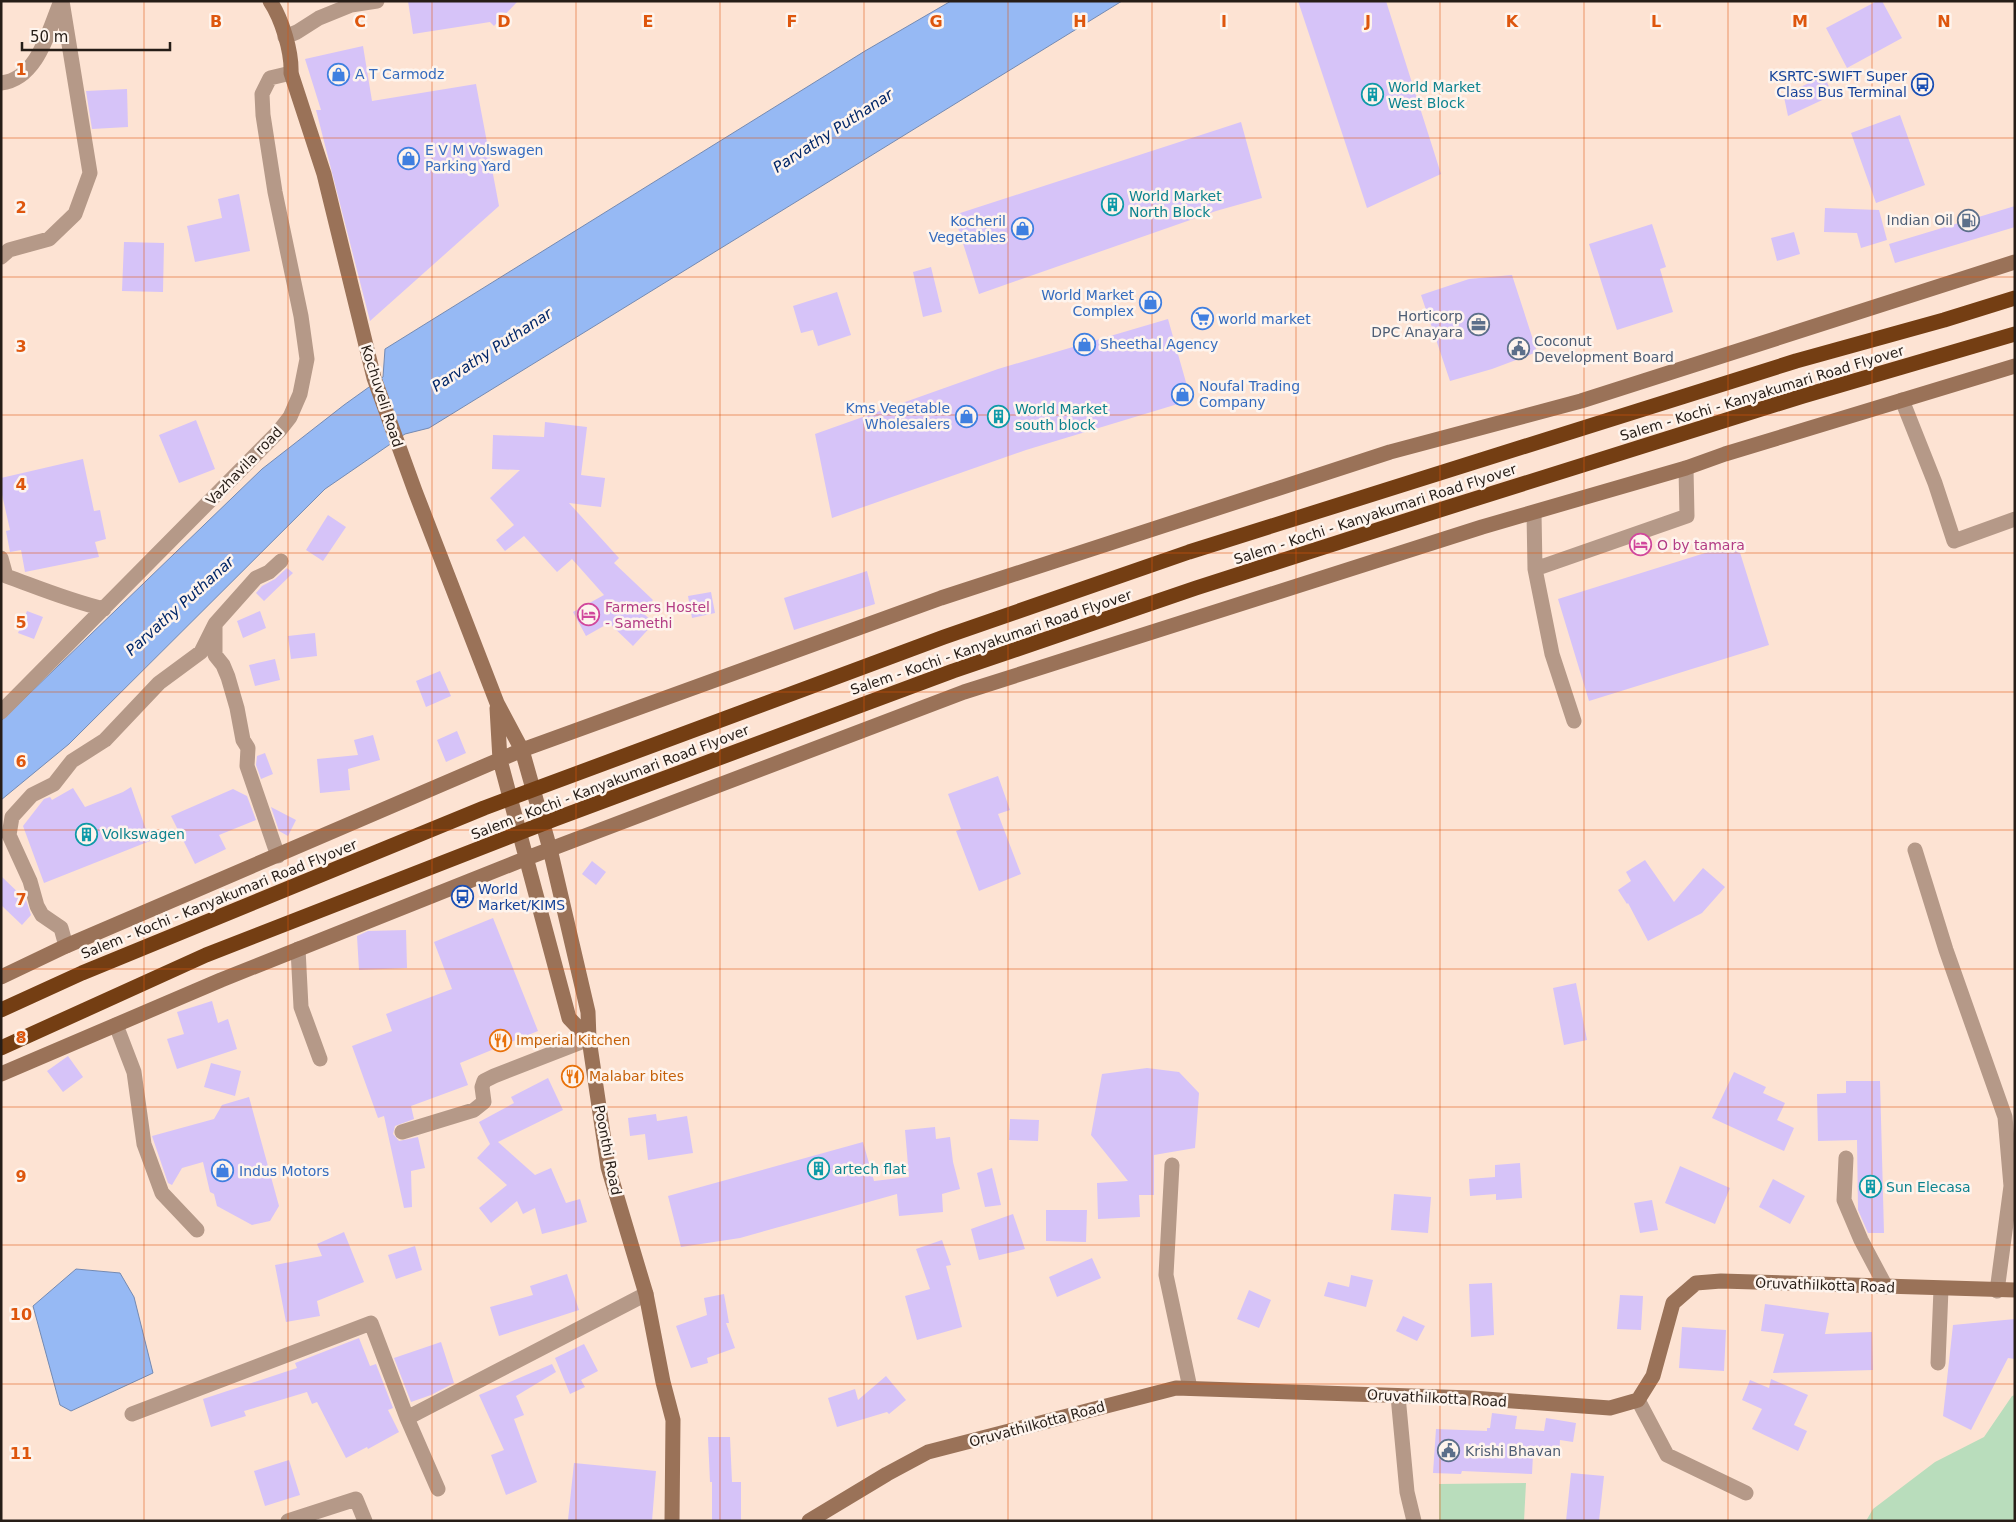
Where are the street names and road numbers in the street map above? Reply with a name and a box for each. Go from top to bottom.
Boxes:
street label: Salem - Kochi - Kanyakumari Road Flyover [1618,342,1906,444]
street label: Kochuveli Road [358,343,406,449]
street label: Vazhavila road [203,424,285,508]
street label: Salem - Kochi - Kanyakumari Road Flyover [1232,461,1519,567]
street label: Salem - Kochi - Kanyakumari Road Flyover [848,586,1134,698]
street label: Salem - Kochi - Kanyakumari Road Flyover [469,721,751,843]
street label: Salem - Kochi - Kanyakumari Road Flyover [79,836,360,962]
street label: Poonthi Road [591,1103,625,1197]
street label: Oruvathilkotta Road [1755,1275,1895,1295]
street label: Oruvathilkotta Road [1367,1386,1507,1410]
street label: Oruvathilkotta Road [967,1398,1107,1450]

